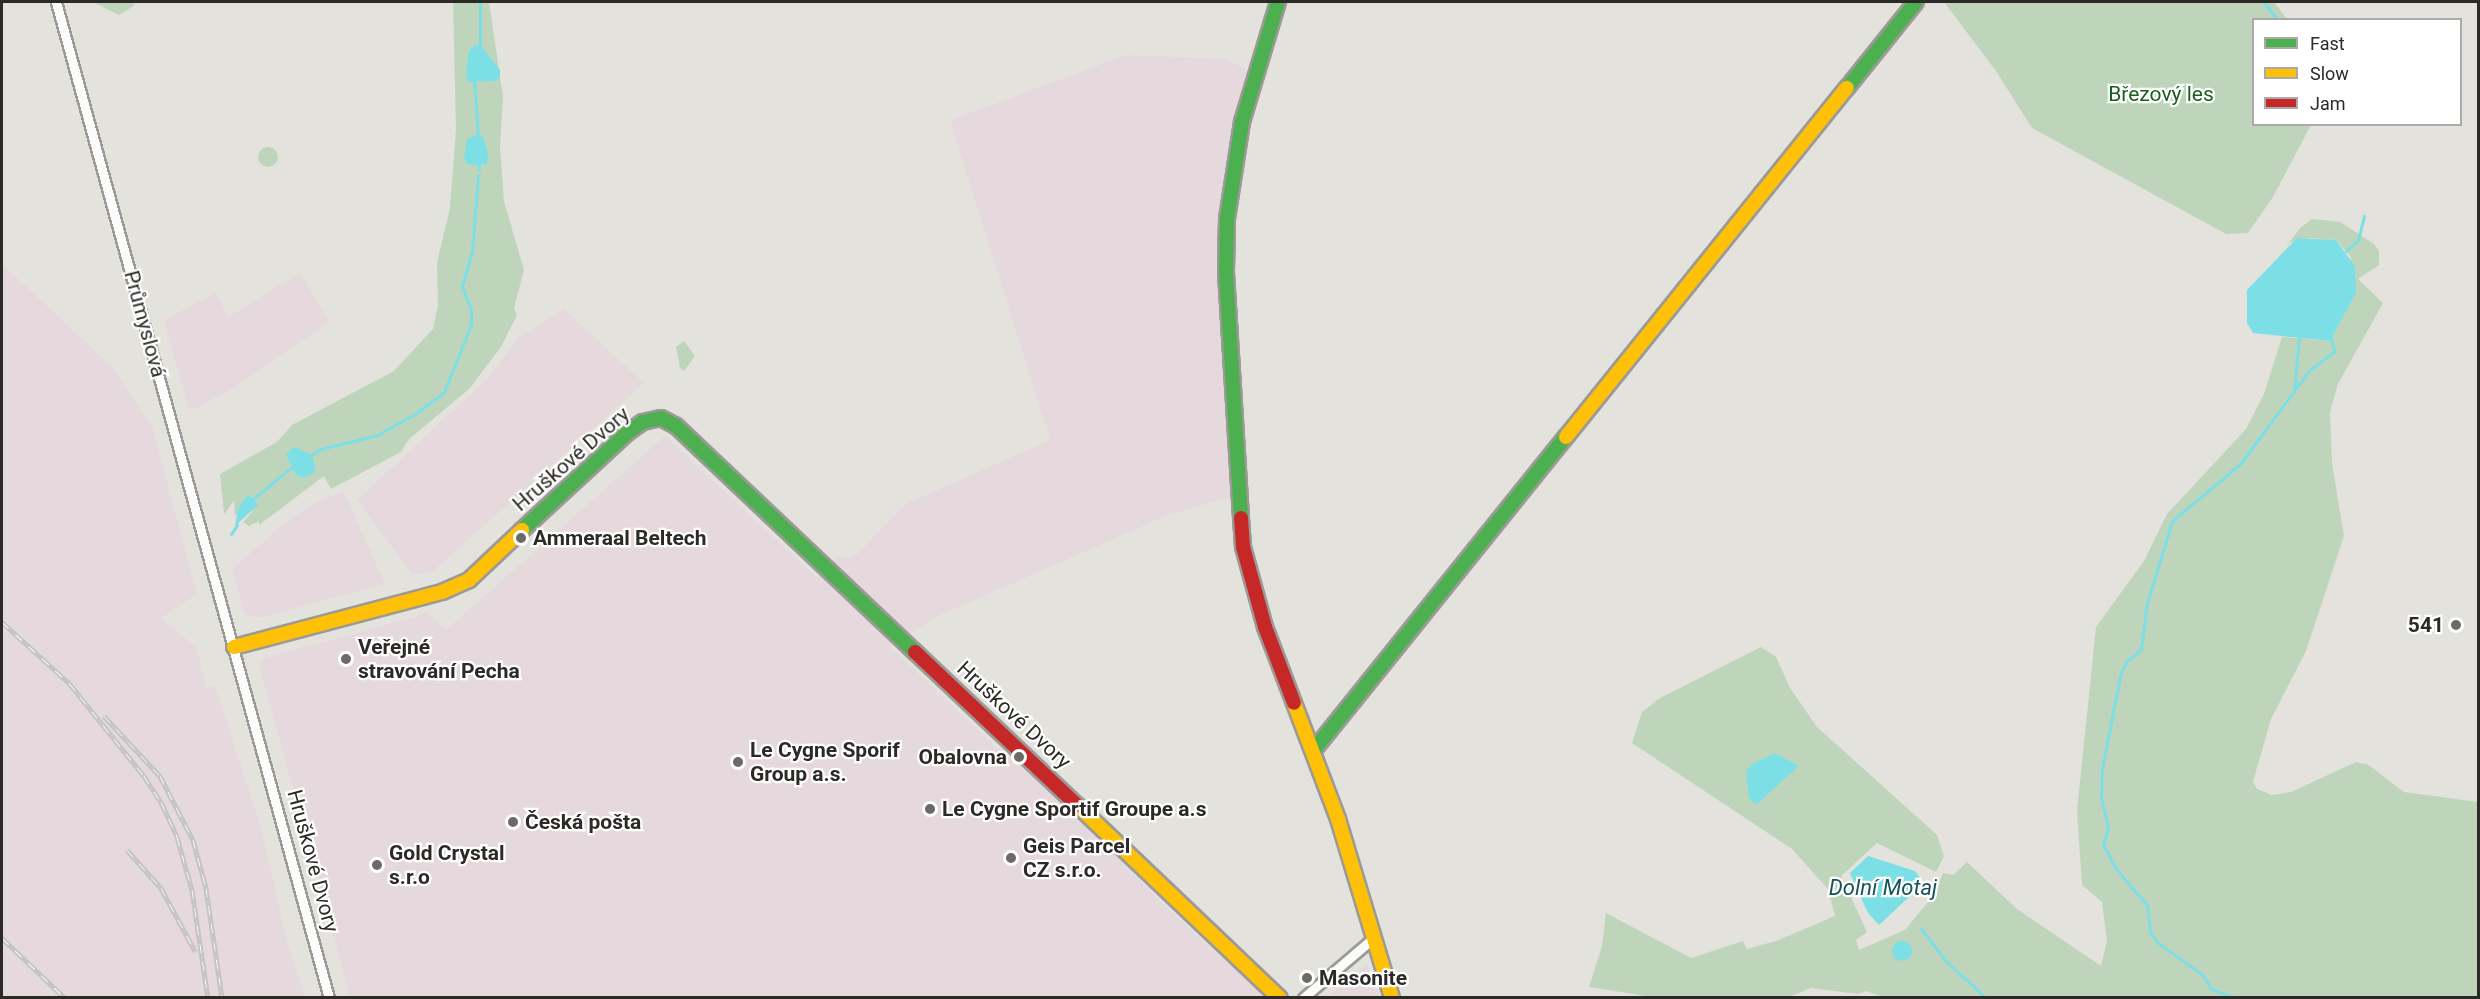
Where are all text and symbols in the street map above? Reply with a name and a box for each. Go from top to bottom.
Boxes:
legend [2252,18,2462,126]
text: Fast [2310,33,2345,54]
text: Slow [2310,63,2349,84]
park label: Březový les [2108,81,2214,107]
text: Jam [2310,93,2346,114]
street label: Průmyslová [119,268,171,380]
street label: Hruškové Dvory [507,401,635,517]
place label: Ammeraal Beltech [533,525,707,551]
marker: Ammeraal Beltech [514,531,528,545]
place label: 541 [2408,612,2444,638]
marker: 541 [2449,618,2463,632]
place label: Veřejné stravování Pecha [358,634,520,684]
marker: Veřejné stravování Pecha [339,652,353,666]
street label: Hruškové Dvory [952,656,1076,774]
place label: Le Cygne Sporif Group a.s. [750,737,900,787]
place label: Obalovna [919,744,1007,770]
marker: Obalovna [1012,750,1026,764]
marker: Le Cygne Sporif Group a.s. [731,755,745,769]
street label: Hruškové Dvory [282,787,344,935]
place label: Le Cygne Sportif Groupe a.s [942,796,1206,822]
marker: Le Cygne Sportif Groupe a.s [923,802,937,816]
place label: Česká pošta [525,809,641,835]
marker: Česká pošta [506,815,520,829]
place label: Geis Parcel CZ s.r.o. [1023,833,1130,883]
place label: Gold Crystal s.r.o [389,840,505,890]
marker: Geis Parcel CZ s.r.o. [1004,851,1018,865]
marker: Gold Crystal s.r.o [370,858,384,872]
water label: Dolní Motaj [1829,875,1937,901]
place label: Masonite [1319,965,1407,991]
marker: Masonite [1300,971,1314,985]

